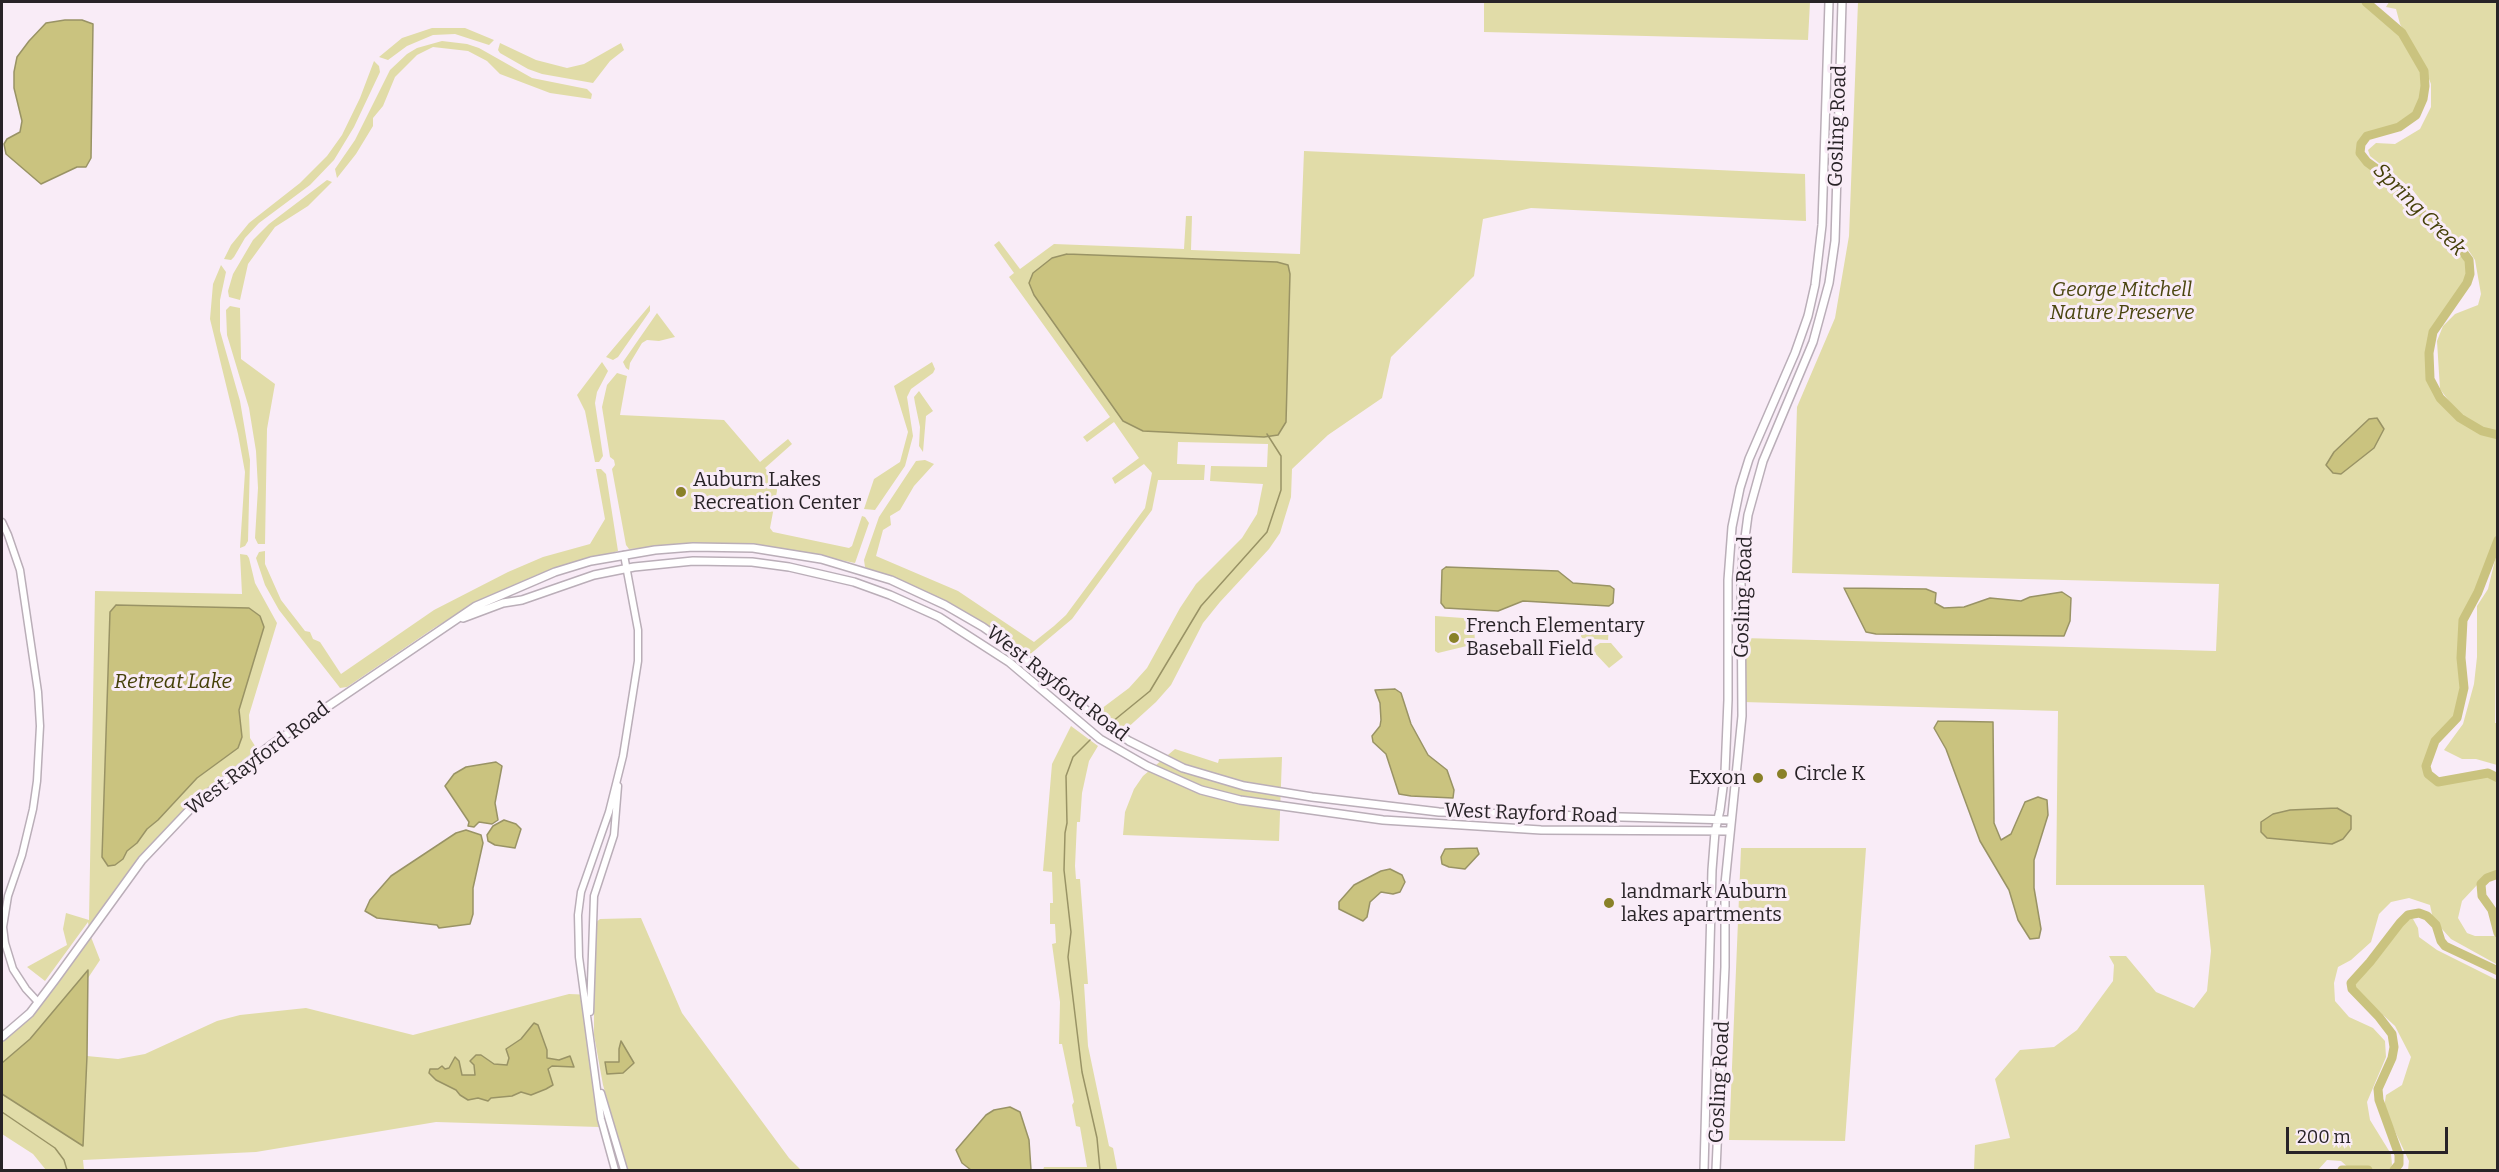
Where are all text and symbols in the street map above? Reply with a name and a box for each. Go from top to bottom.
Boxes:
street label: Gosling Road [1824,64,1852,188]
water label: Spring Creek [2368,159,2470,261]
park label: George Mitchell Nature Preserve [2050,278,2194,325]
place label: Auburn Lakes Recreation Center [693,468,861,515]
marker: Auburn Lakes Recreation Center [674,485,688,499]
street label: Gosling Road [1730,535,1758,659]
place label: French Elementary Baseball Field [1466,614,1645,661]
street label: West Rayford Road [981,621,1133,747]
marker: French Elementary Baseball Field [1447,631,1461,645]
water label: Retreat Lake [114,669,232,695]
street label: West Rayford Road [181,697,335,821]
place label: Circle K [1794,762,1865,786]
place label: Exxon [1689,766,1746,790]
marker: Circle K [1775,767,1789,781]
marker: Exxon [1751,771,1765,785]
street label: West Rayford Road [1444,799,1618,829]
place label: landmark Auburn lakes apartments [1621,880,1787,927]
marker: landmark Auburn lakes apartments [1602,896,1616,910]
street label: Gosling Road [1705,1020,1735,1144]
scale bar [2289,1115,2451,1153]
text: 200 m [2297,1126,2351,1148]

